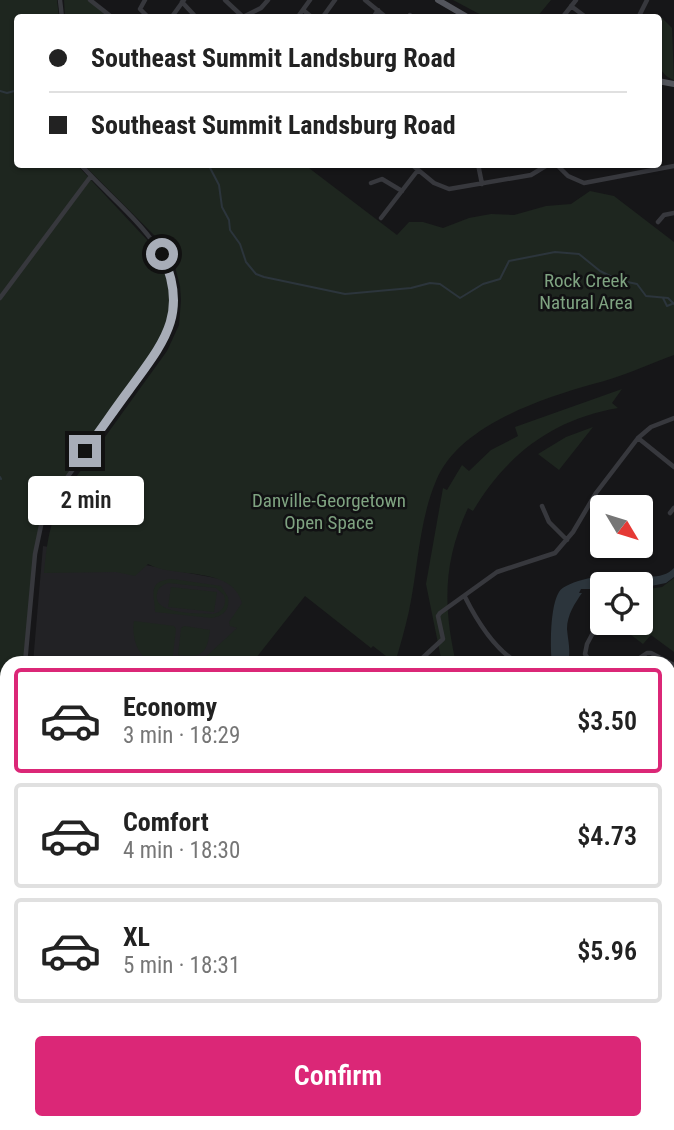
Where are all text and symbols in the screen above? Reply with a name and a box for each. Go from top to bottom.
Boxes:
text: Southeast Summit Landsburg Road [91,43,456,73]
text: Southeast Summit Landsburg Road [91,110,456,140]
route start [146,238,178,270]
park label: Rock Creek Natural Area [539,269,633,314]
route end [69,435,101,467]
callout: 2 min [27,476,143,524]
text: 2 min [61,487,111,514]
park label: Danville-Georgetown Open Space [252,489,406,534]
north arrow [590,495,653,558]
map controls [590,495,653,635]
button: locate [590,572,653,635]
icon: car [39,689,102,752]
text: Economy [123,692,217,722]
text: $3.50 [577,706,637,736]
text: 3 min · 18:29 [123,722,240,749]
icon: car [39,804,102,867]
text: Comfort [123,807,209,837]
text: $4.73 [577,821,637,851]
text: 4 min · 18:30 [123,837,240,864]
icon: car [39,919,102,982]
text: XL [123,922,150,952]
text: $5.96 [577,936,637,966]
text: 5 min · 18:31 [123,952,240,979]
button: Confirm [35,1036,641,1116]

